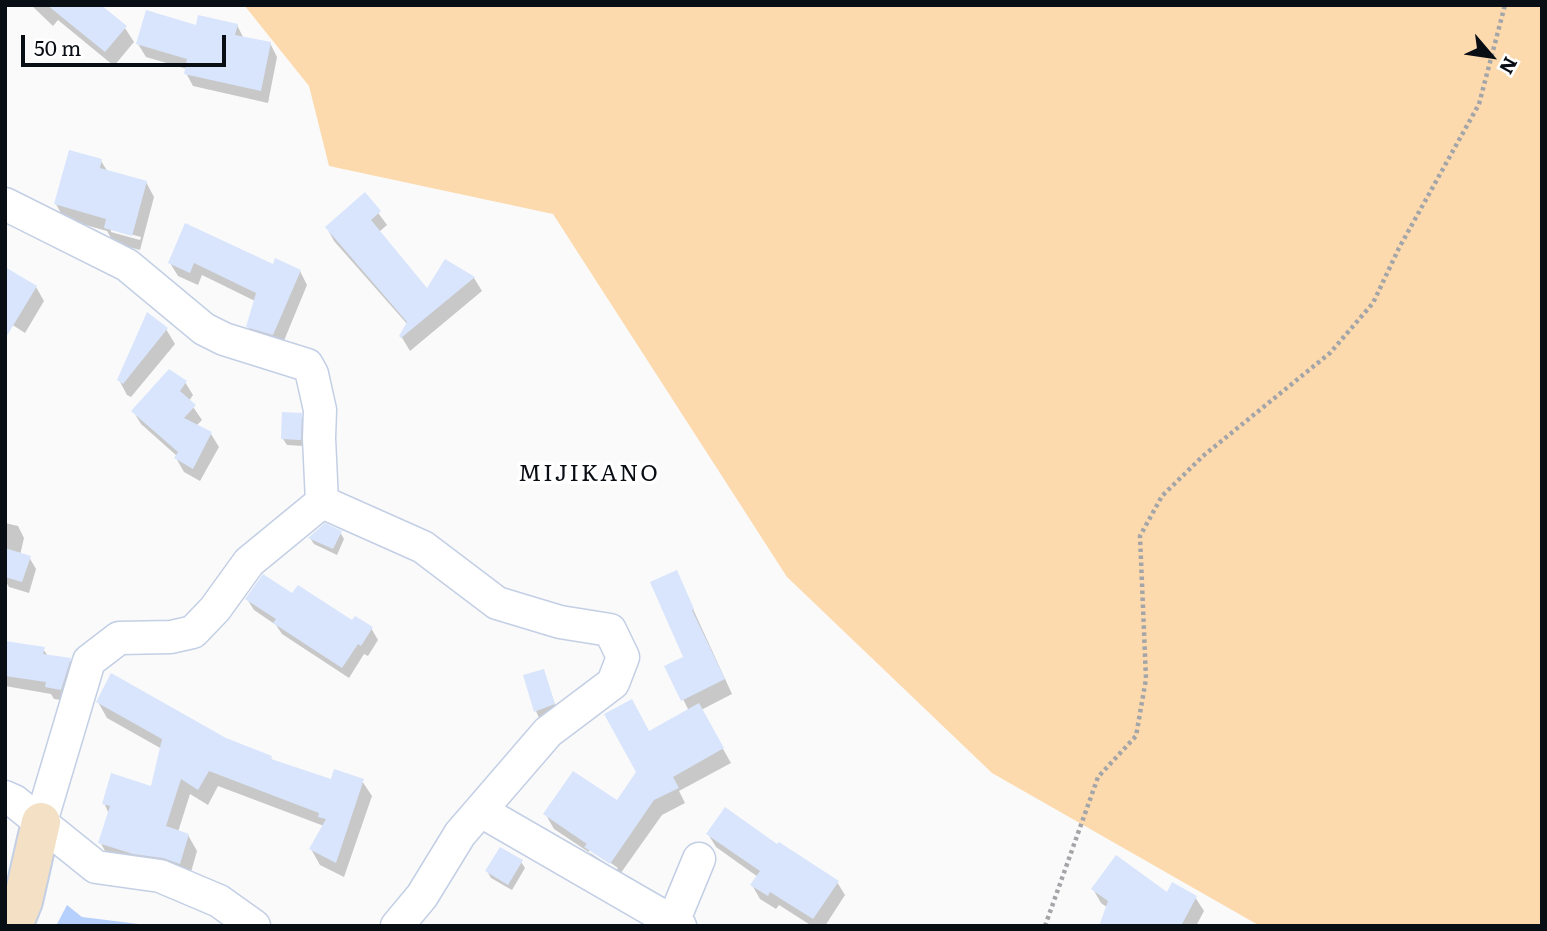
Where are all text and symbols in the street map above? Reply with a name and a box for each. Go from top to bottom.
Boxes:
scale bar [24,21,229,65]
north arrow [1456,21,1526,91]
text: 50 m [34,31,81,62]
text: N [1493,52,1525,80]
district label: MIJIKANO [519,460,659,488]

